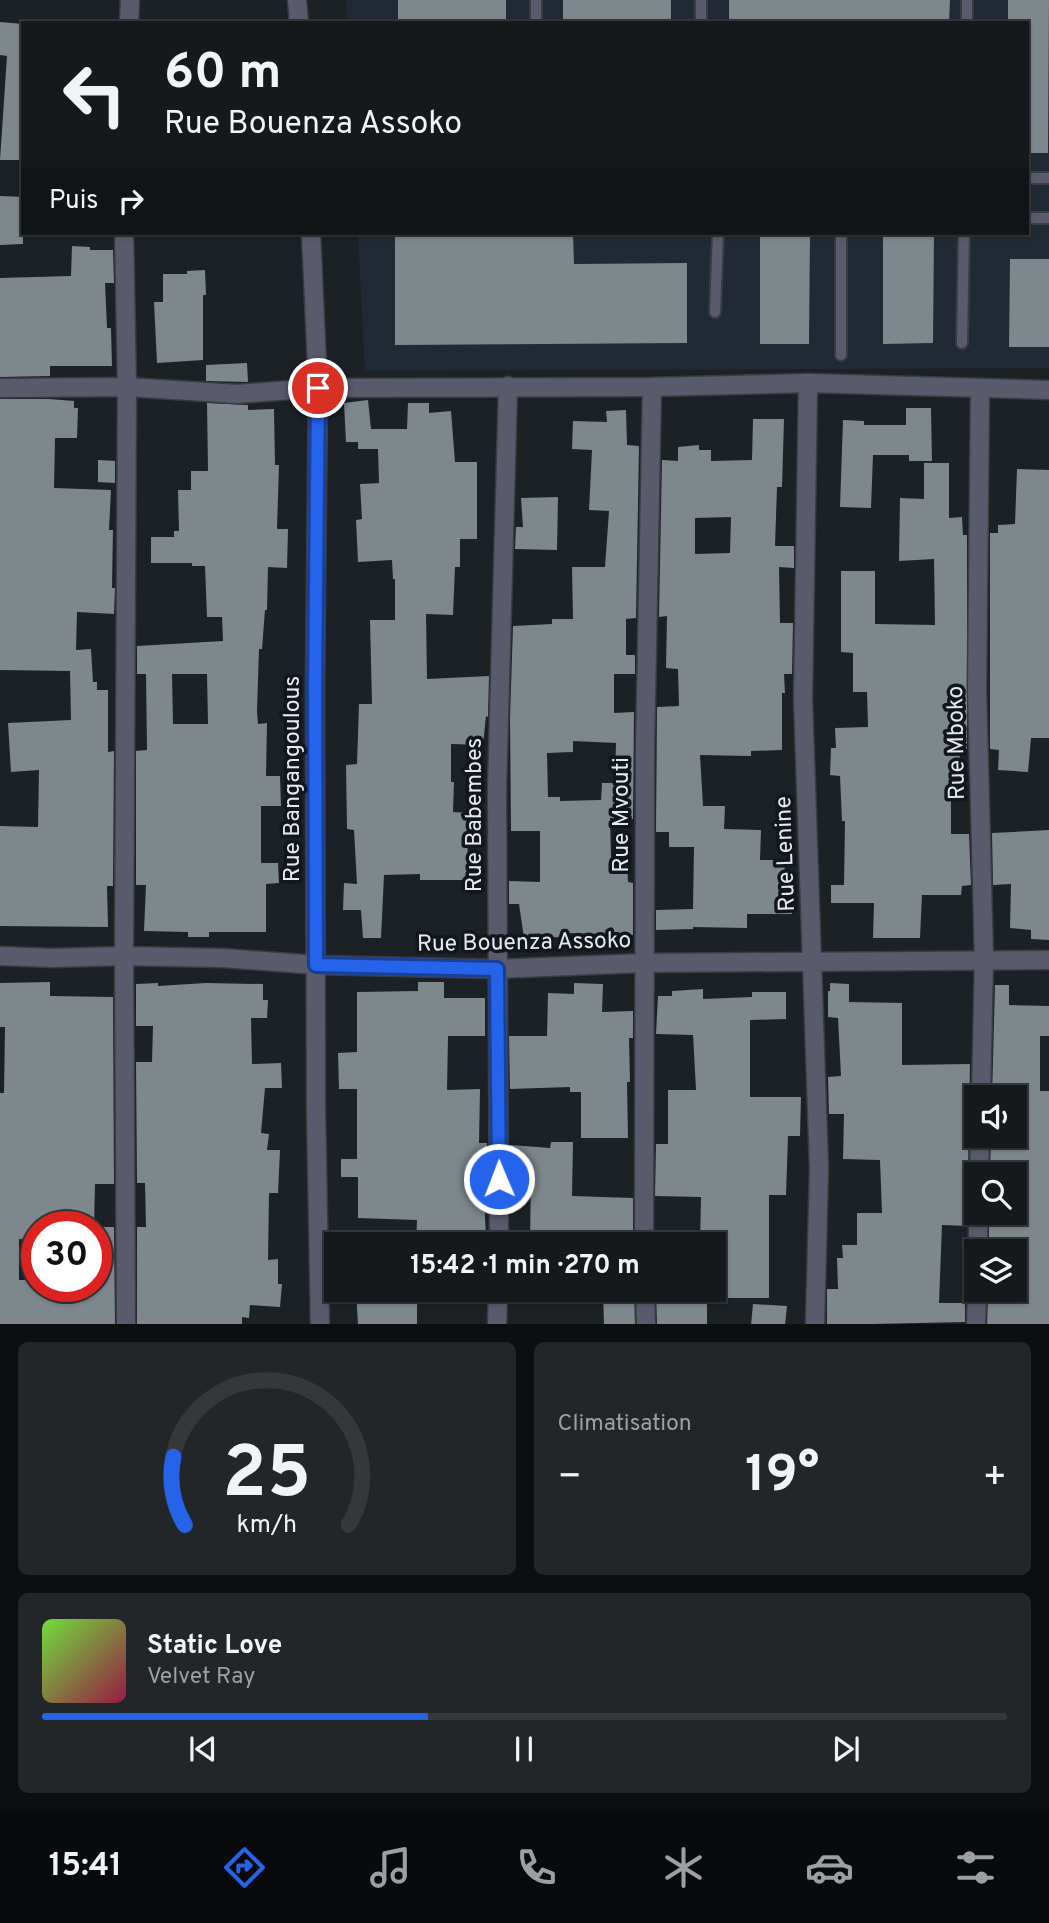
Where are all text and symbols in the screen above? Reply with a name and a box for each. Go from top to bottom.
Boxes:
text: 60 m [164,44,282,106]
icon: left [49,49,140,140]
text: Rue Bouenza Assoko [164,105,462,145]
icon: right [112,182,150,220]
text: Puis [49,185,98,218]
pin [288,358,348,418]
icon: arrive [299,369,337,407]
street label: Rue Bangangoulous [279,676,308,882]
street label: Rue Mboko [942,685,973,800]
street label: Rue Babembes [461,738,490,892]
street label: Rue Mvouti [608,757,637,873]
street label: Rue Lenine [770,796,803,912]
street label: Rue Bouenza Assoko [417,927,631,960]
map controls [964,1085,1027,1302]
button: sound [964,1085,1027,1148]
position arrow [462,1142,536,1216]
button: search [964,1162,1027,1225]
speed limit sign: 30 [21,1211,112,1302]
button: layers [964,1239,1027,1302]
text: 15:42 · 1 min · 270 m [410,1250,640,1283]
text: Climatisation [558,1410,692,1439]
text: 25 [222,1431,311,1523]
text: 19° [745,1444,819,1510]
text: − [558,1454,582,1503]
text: + [982,1454,1007,1503]
text: km/h [236,1509,297,1541]
text: Static Love [147,1630,282,1663]
text: Velvet Ray [147,1663,255,1692]
icon: previous [184,1730,222,1768]
icon: pause [505,1730,543,1768]
icon: next [827,1730,865,1768]
icon: directions [220,1843,269,1892]
icon: music [366,1843,415,1892]
icon: phone [512,1843,561,1892]
icon: climate [659,1843,708,1892]
icon: car [805,1843,854,1892]
icon: filters [951,1843,1000,1892]
text: 15:41 [49,1847,122,1887]

